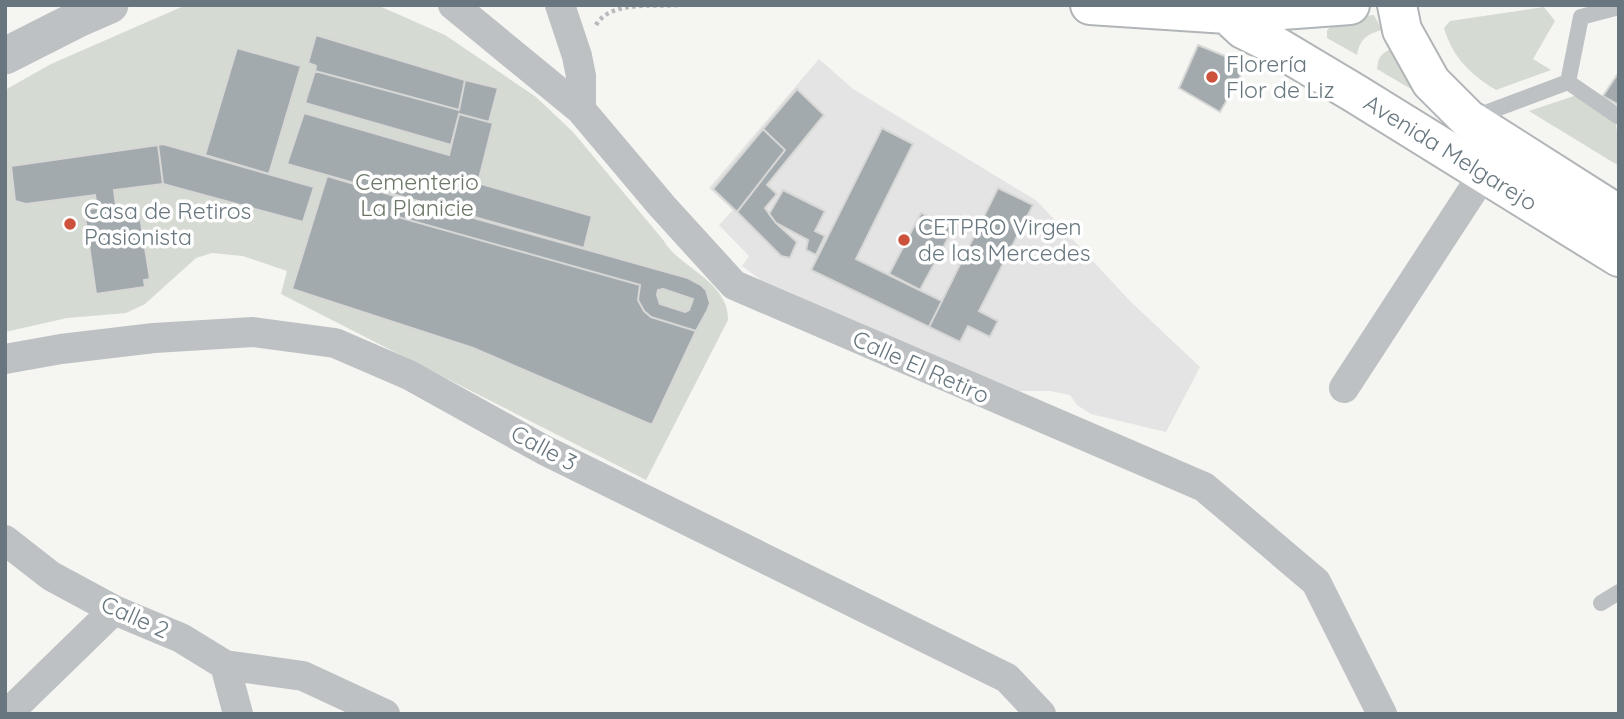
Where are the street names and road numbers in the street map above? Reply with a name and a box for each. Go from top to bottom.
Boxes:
street label: Avenida Melgarejo [1359,88,1543,217]
street label: Calle El Retiro [848,324,994,410]
street label: Calle 3 [506,418,582,477]
street label: Calle 2 [97,589,174,644]

